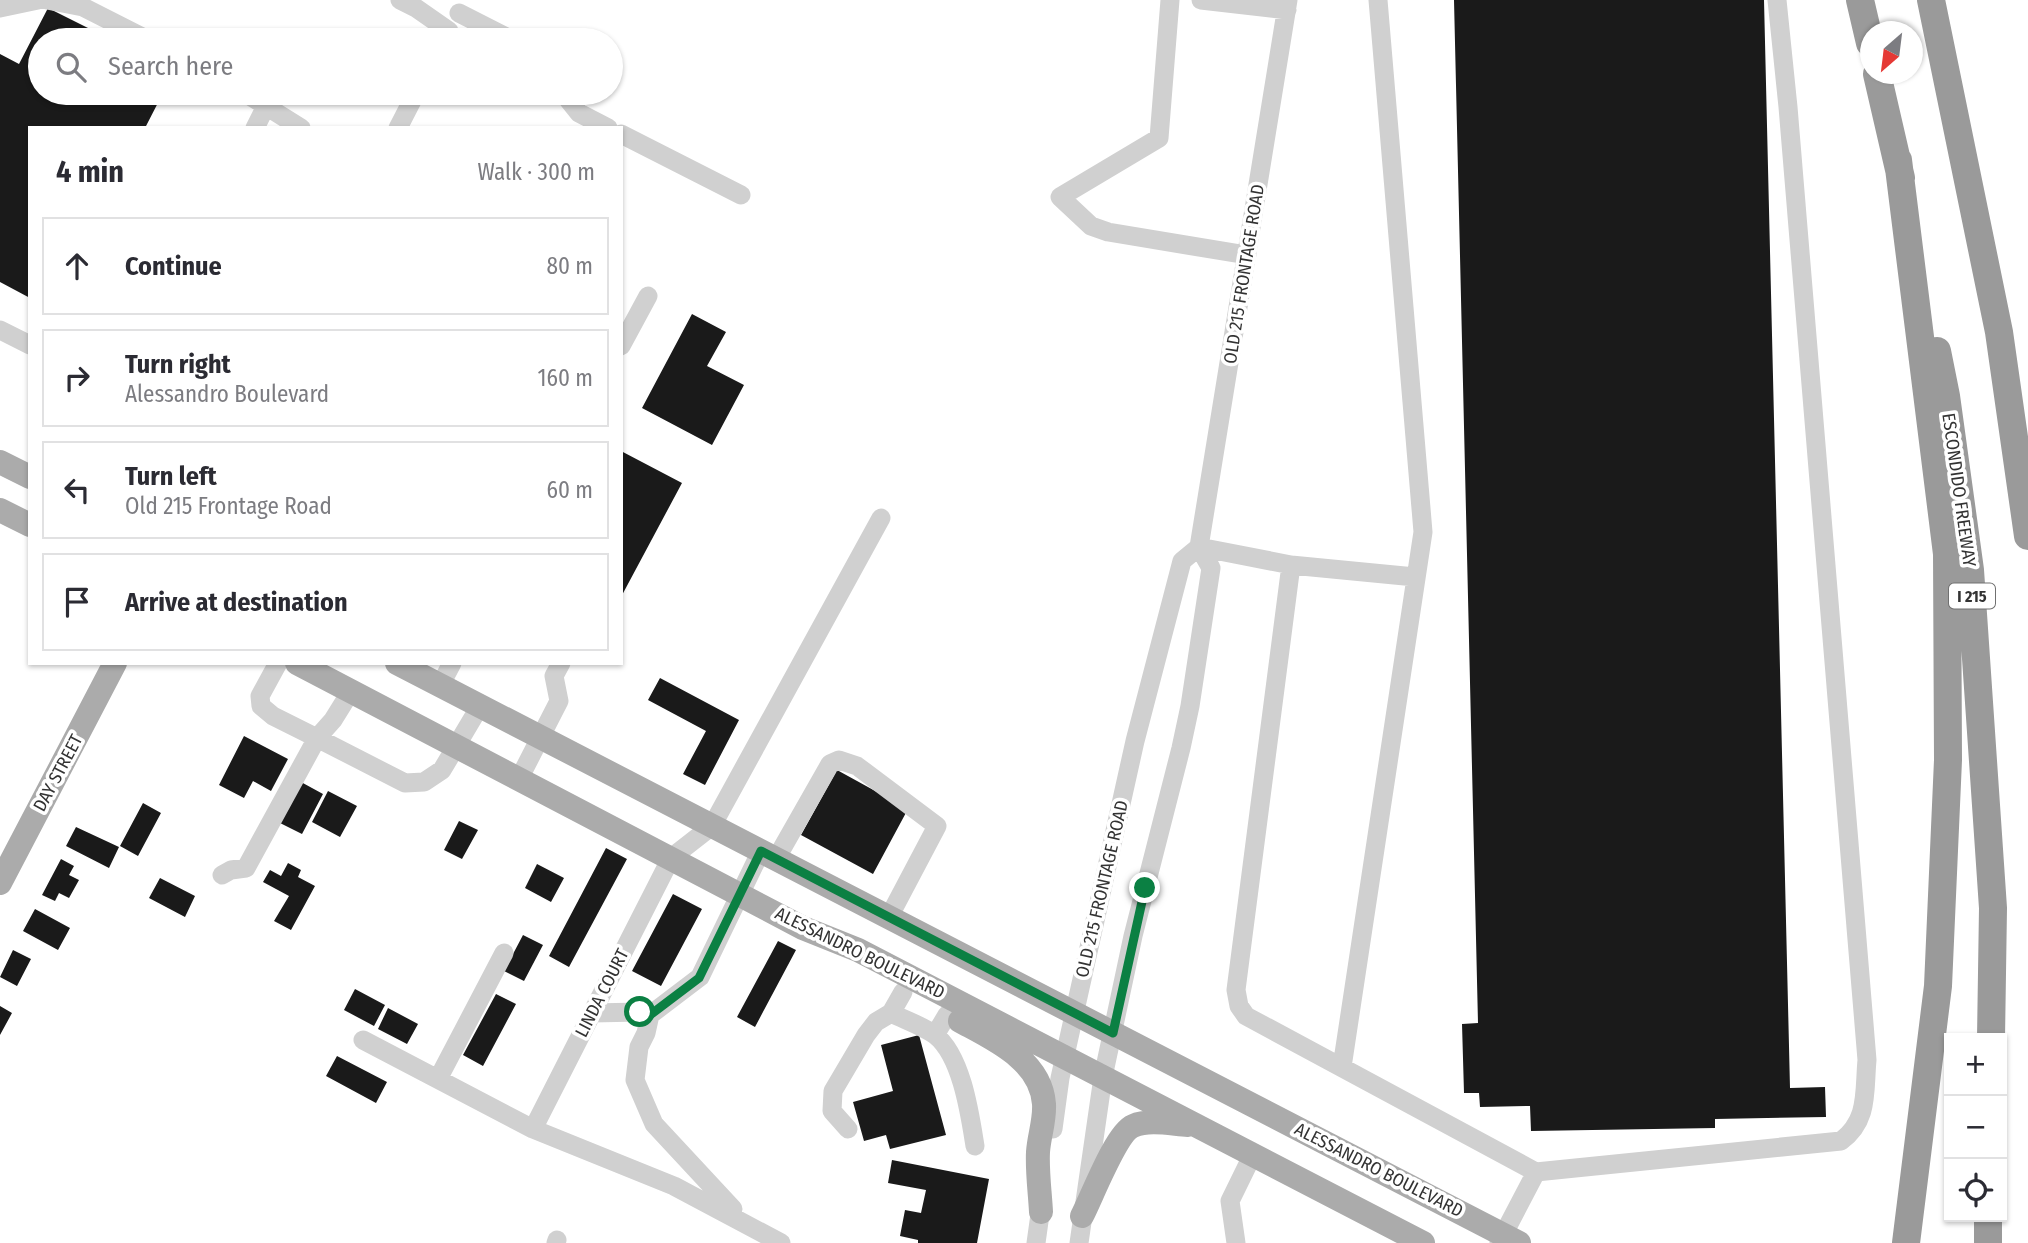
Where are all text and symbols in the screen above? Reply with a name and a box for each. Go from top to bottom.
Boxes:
north arrow [1860,21,1923,84]
search box [28,28,623,105]
icon: search [52,48,90,86]
text: Search here [108,51,233,82]
text: 4 min [56,154,124,190]
text: Walk · 300 m [478,158,595,186]
street label: OLD 215 FRONTAGE ROAD [1219,183,1269,365]
icon: ahead [58,247,96,285]
text: Continue [125,251,222,282]
text: 80 m [546,252,593,280]
text: Turn right [125,349,231,380]
icon: right [58,359,96,397]
text: 160 m [538,364,593,392]
text: Alessandro Boulevard [125,380,329,408]
street label: ESCONDIDO FREEWAY [1937,412,1981,568]
text: Turn left [125,461,217,492]
icon: left [58,471,96,509]
text: 60 m [547,476,593,504]
text: Old 215 Frontage Road [125,492,332,520]
icon: arrive [58,583,96,621]
road number: I 215 [1949,583,1995,608]
text: Arrive at destination [125,587,348,618]
street label: DAY STREET [29,730,88,815]
street label: OLD 215 FRONTAGE ROAD [1071,798,1133,980]
route end [1129,872,1160,903]
street label: ALESSANDRO BOULEVARD [772,902,948,1004]
street label: LINDA COURT [570,945,634,1041]
route start [624,996,655,1027]
map controls [1944,1033,2007,1222]
button: + [1944,1033,2007,1096]
button: − [1944,1096,2007,1159]
street label: ALESSANDRO BOULEVARD [1291,1118,1467,1222]
button: locate [1944,1159,2007,1222]

